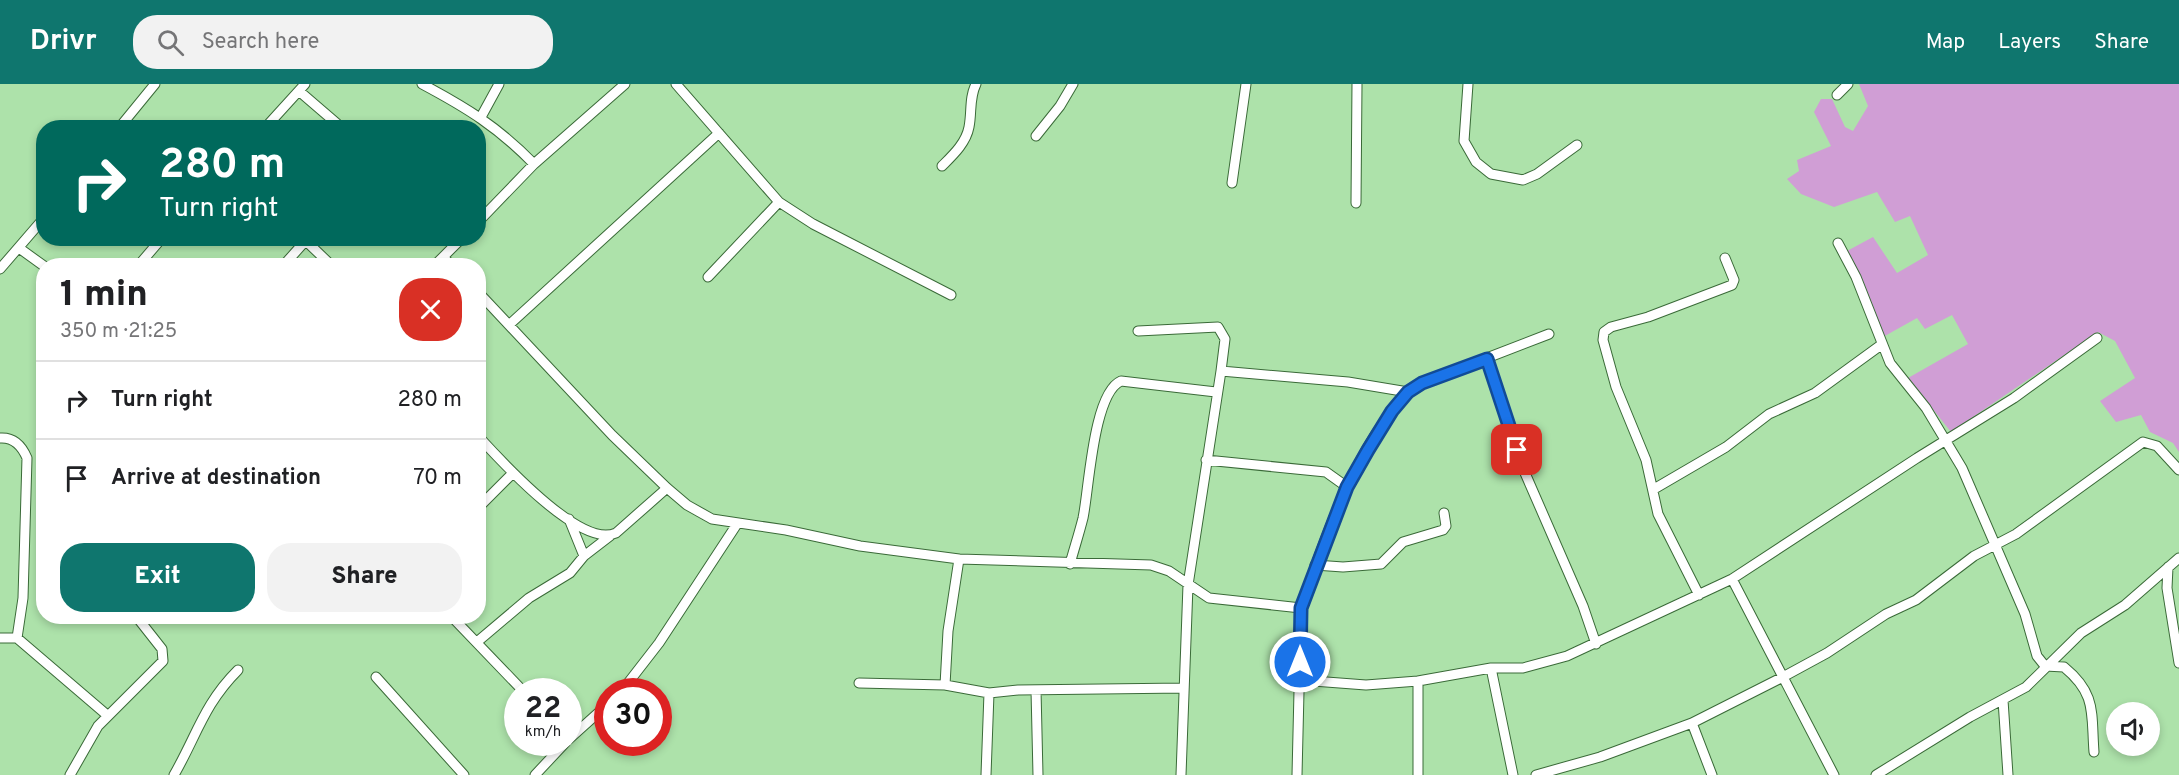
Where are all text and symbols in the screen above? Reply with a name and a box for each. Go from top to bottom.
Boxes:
search box [133,15,553,69]
text: Drivr [30,24,97,60]
icon: search [154,26,187,59]
text: Search here [202,29,319,56]
text: Map [1926,29,1965,56]
text: Layers [1998,29,2061,56]
text: Share [2094,29,2149,56]
text: 280 m [159,140,285,193]
icon: right [60,144,138,222]
text: Turn right [159,192,278,226]
text: 1 min [60,273,148,319]
button: close [399,278,462,341]
text: 350 m · 21:25 [60,319,177,345]
icon: right [60,384,93,417]
text: Turn right [111,387,213,414]
text: 280 m [397,387,462,414]
pin [1491,424,1542,475]
icon: arrive [1500,433,1533,466]
icon: arrive [60,462,93,495]
text: Arrive at destination [111,465,321,492]
text: 70 m [413,465,462,492]
button: Exit [60,543,255,612]
button: Share [267,543,462,612]
position arrow [1268,630,1332,694]
speed limit sign: 30 [594,678,672,756]
text: 22 [525,691,561,728]
map controls [2106,702,2160,756]
button: sound [2106,702,2160,756]
text: km/h [525,723,561,742]

